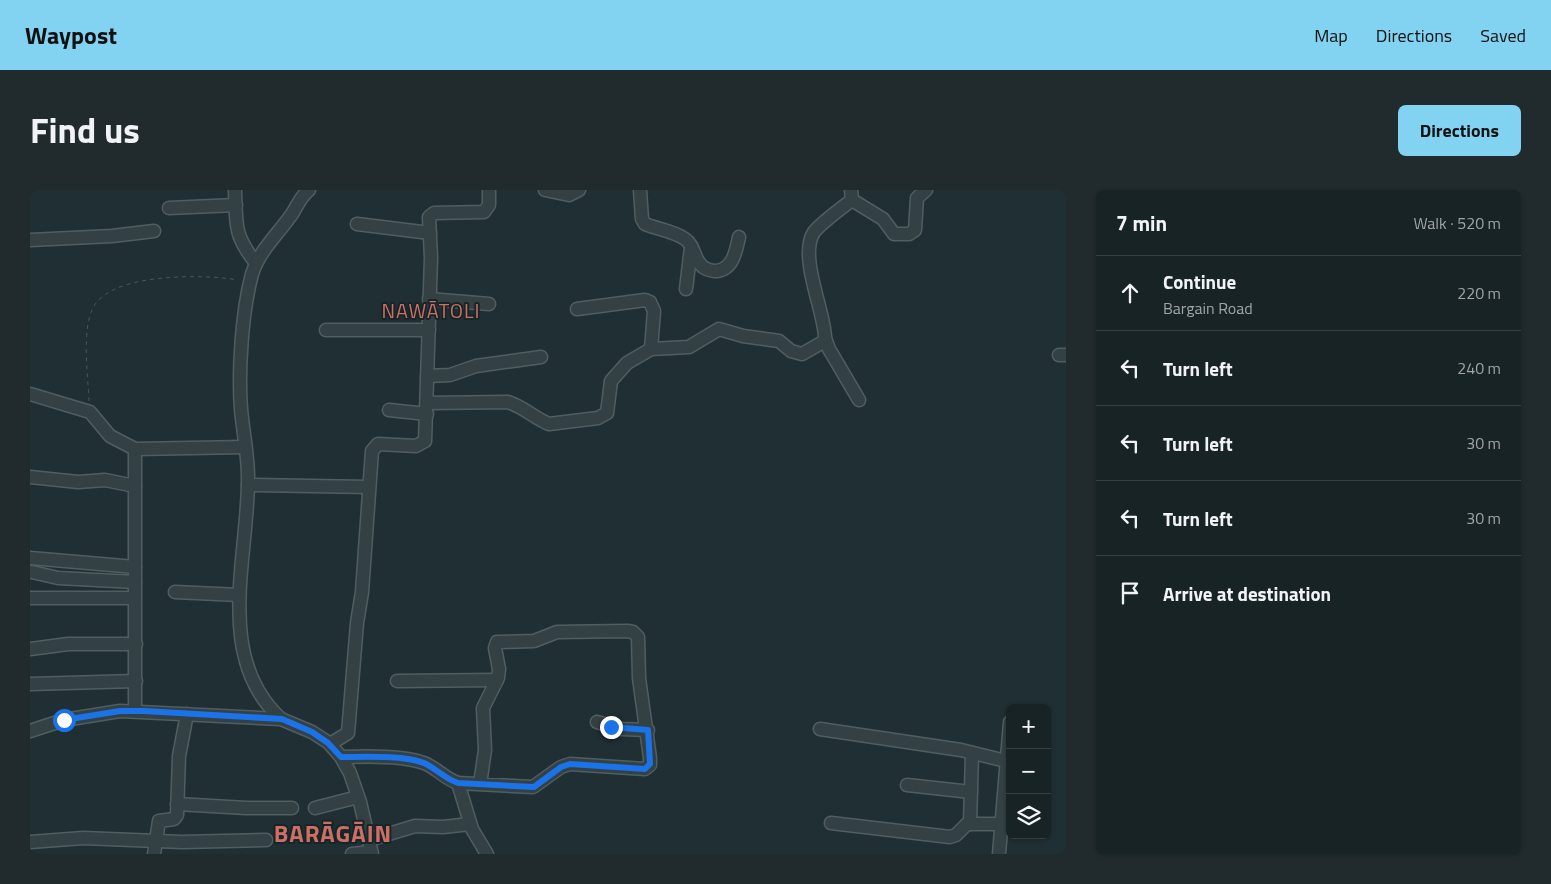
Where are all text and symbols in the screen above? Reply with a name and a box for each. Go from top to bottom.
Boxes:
text: Waypost [25,17,117,53]
text: Map [1314,22,1348,49]
text: Directions [1376,22,1452,49]
text: Saved [1480,22,1526,49]
text: Find us [30,103,140,157]
button: Directions [1398,105,1521,156]
text: 7 min [1116,207,1167,239]
text: Walk · 520 m [1413,211,1501,235]
text: Continue [1163,267,1236,296]
icon: ahead [1116,279,1144,307]
text: 220 m [1457,281,1501,305]
district label: NAWĀTOLI [381,295,481,326]
text: Bargain Road [1163,296,1253,320]
icon: left [1116,354,1144,382]
text: Turn left [1163,354,1233,383]
text: 240 m [1457,356,1501,380]
icon: left [1116,429,1144,457]
text: Turn left [1163,429,1233,458]
text: 30 m [1466,431,1501,455]
icon: left [1116,504,1144,532]
text: Turn left [1163,504,1233,533]
text: 30 m [1466,506,1501,530]
icon: arrive [1116,579,1144,607]
text: Arrive at destination [1163,579,1331,608]
map controls [1006,704,1051,839]
button: + [1006,704,1051,749]
route start [53,709,76,732]
route end [600,716,623,739]
button: − [1006,749,1051,794]
button: layers [1006,794,1051,839]
district label: BARĀGĀIN [274,815,392,851]

